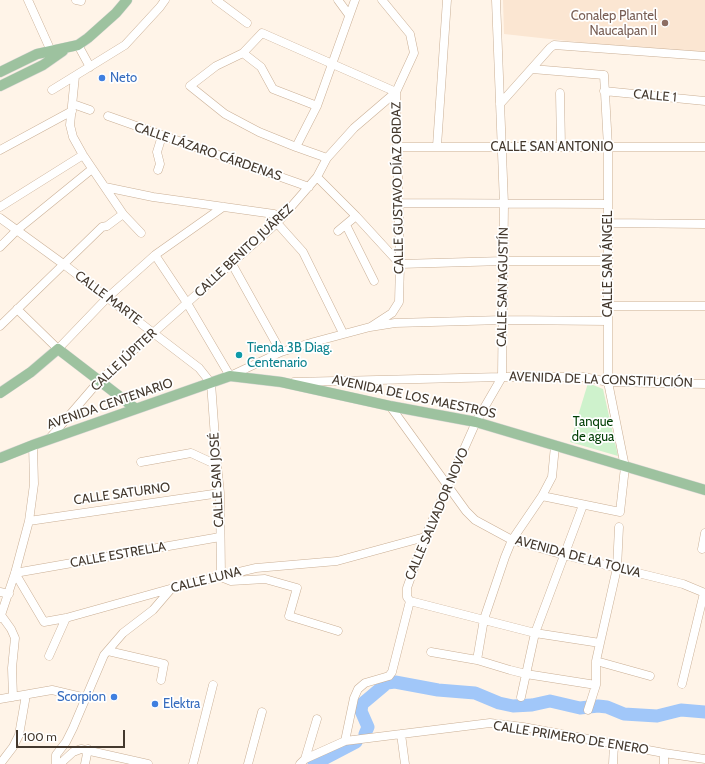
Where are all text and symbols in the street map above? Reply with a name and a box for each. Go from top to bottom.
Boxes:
place label: Conalep Plantel Naucalpan II [571,8,657,39]
marker: Conalep Plantel Naucalpan II [660,18,670,28]
place label: Neto [110,70,137,86]
marker: Neto [97,73,107,83]
street label: CALLE 1 [633,86,677,106]
street label: CALLE GUSTAVO DÍAZ ORDAZ [389,102,407,274]
street label: CALLE LÁZARO CÁRDENAS [132,119,284,185]
street label: CALLE SAN ANTONIO [490,139,614,155]
street label: CALLE BENITO JUÁREZ [192,201,296,301]
street label: CALLE SAN ÁNGEL [600,211,616,317]
street label: CALLE SAN AGUSTÍN [494,227,512,347]
street label: CALLE MARTE [72,268,144,328]
street label: CALLE JÚPITER [88,325,160,395]
place label: Tienda 3B Diag. Centenario [247,340,332,371]
marker: Tienda 3B Diag. Centenario [234,350,244,360]
street label: AVENIDA DE LA CONSTITUCIÓN [509,369,693,391]
street label: AVENIDA DE LOS MAESTROS [331,372,497,422]
street label: AVENIDA CENTENARIO [45,375,175,433]
park label: Tanque de agua [572,414,614,445]
street label: CALLE SAN JOSÉ [207,432,227,528]
street label: CALLE SALVADOR NOVO [402,445,472,583]
street label: CALLE SATURNO [73,479,171,509]
street label: AVENIDA DE LA TOLVA [514,533,642,581]
street label: CALLE ESTRELLA [69,539,167,571]
street label: CALLE LUNA [169,564,243,596]
place label: Scorpion [57,689,106,705]
marker: Scorpion [109,692,119,702]
place label: Elektra [163,696,200,712]
marker: Elektra [150,699,160,709]
street label: CALLE PRIMERO DE ENERO [492,718,650,758]
scale bar [18,722,127,748]
text: 100 m [23,729,57,744]

